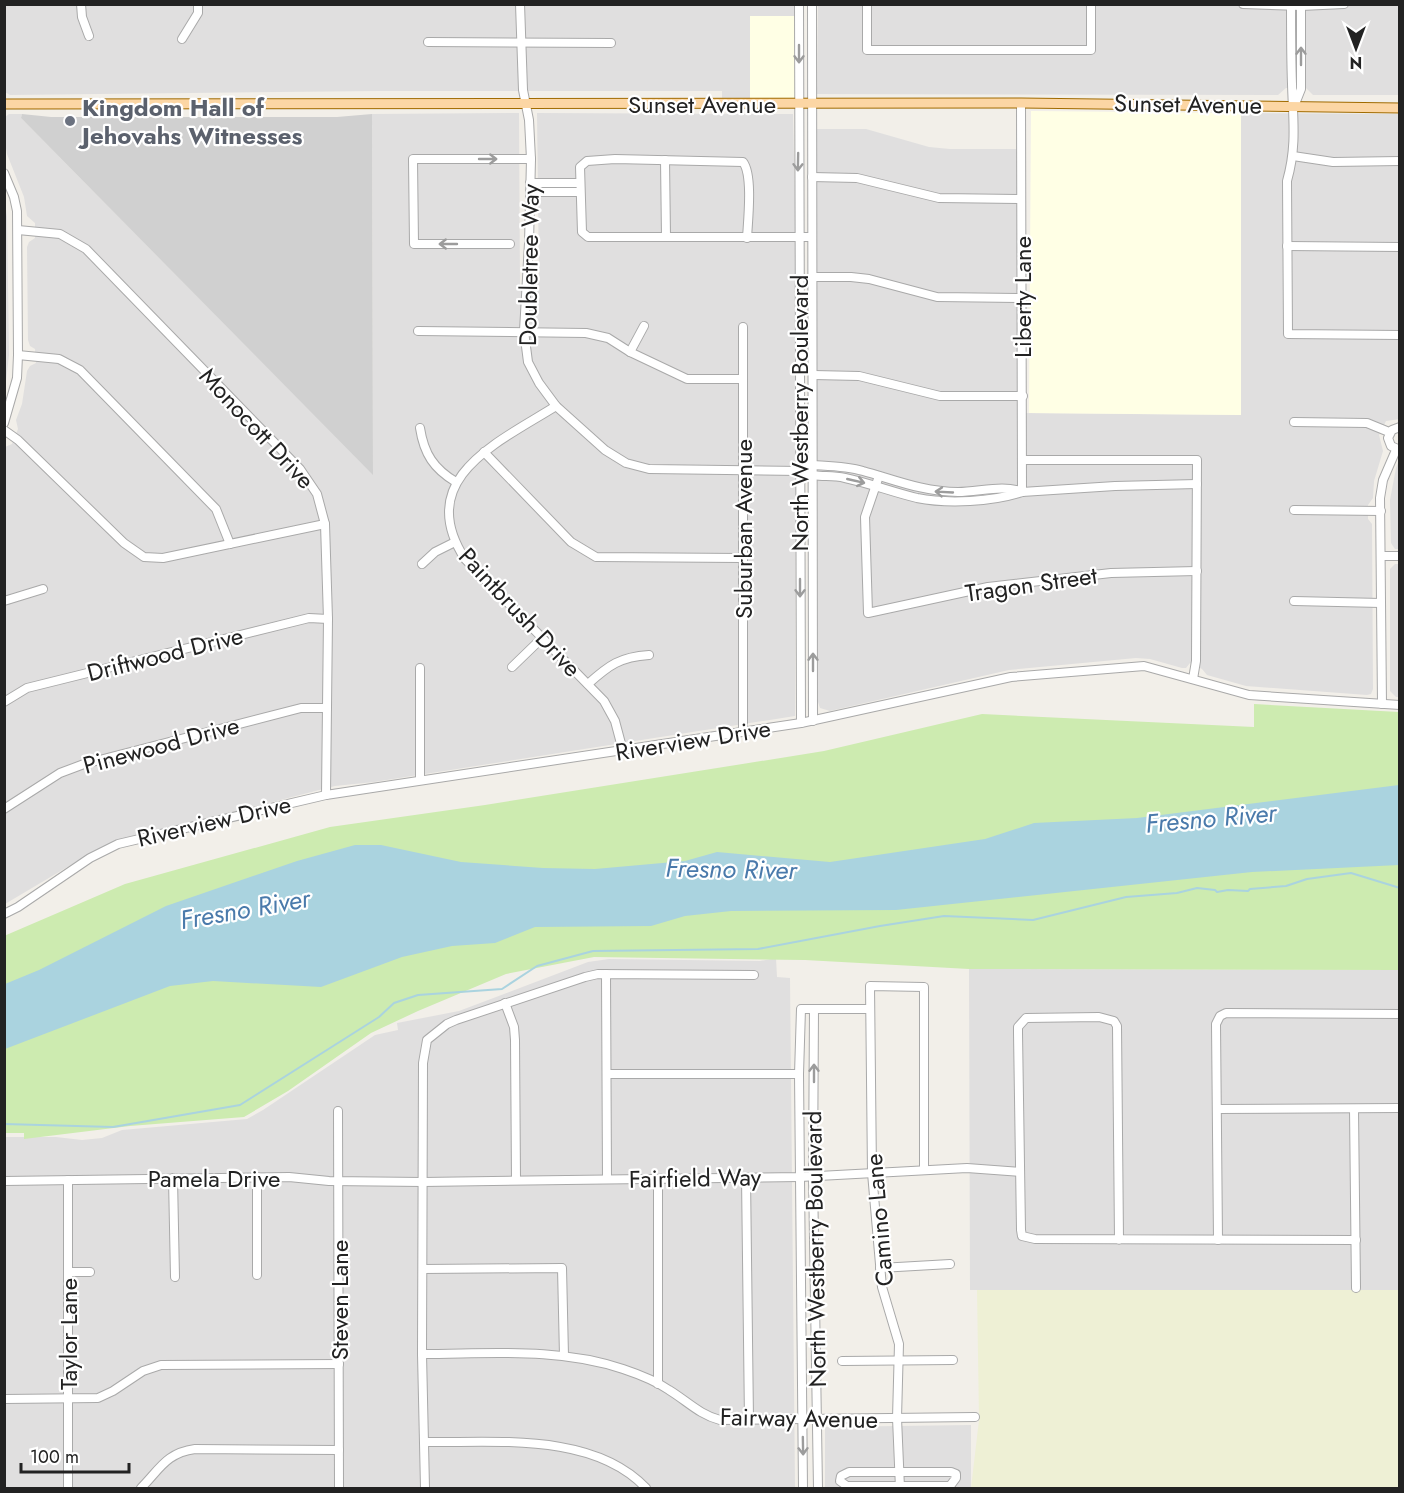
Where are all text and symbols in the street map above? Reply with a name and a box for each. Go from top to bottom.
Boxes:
north arrow [1326,18,1386,78]
one-way arrow [793,44,805,64]
one-way arrow [1295,46,1307,66]
text: N [1350,51,1362,74]
street label: Sunset Avenue [1114,85,1262,123]
street label: Sunset Avenue [628,87,776,122]
place label: Kingdom Hall of Jehovahs Witnesses [78,90,303,153]
marker: Kingdom Hall of Jehovahs Witnesses [63,114,77,128]
one-way arrow [793,152,804,172]
one-way arrow [478,153,498,165]
street label: Doubletree Way [510,183,548,347]
street label: Liberty Lane [1005,236,1040,358]
one-way arrow [439,238,459,250]
street label: North Westberry Boulevard [782,275,817,551]
street label: Monocott Drive [191,359,323,497]
street label: Suburban Avenue [726,439,761,619]
one-way arrow [847,475,866,487]
one-way arrow [934,486,954,497]
street label: Paintbrush Drive [451,539,589,685]
street label: Tragon Street [963,557,1099,611]
one-way arrow [794,578,806,598]
street label: Driftwood Drive [83,618,247,690]
one-way arrow [807,653,819,673]
street label: Pinewood Drive [79,707,243,783]
street label: Riverview Drive [613,710,773,770]
street label: Riverview Drive [134,786,294,856]
water label: Fresno River [1144,793,1279,843]
water label: Fresno River [665,849,798,889]
water label: Fresno River [177,879,314,939]
one-way arrow [808,1064,820,1084]
street label: North Westberry Boulevard [795,1110,835,1388]
street label: Camino Lane [856,1152,902,1288]
street label: Fairfield Way [628,1159,762,1197]
street label: Pamela Drive [148,1161,280,1196]
street label: Steven Lane [322,1240,357,1360]
street label: Taylor Lane [51,1278,86,1390]
street label: Fairway Avenue [720,1399,878,1437]
one-way arrow [797,1435,809,1455]
scale bar [21,1436,129,1474]
text: 100 m [30,1444,79,1470]

